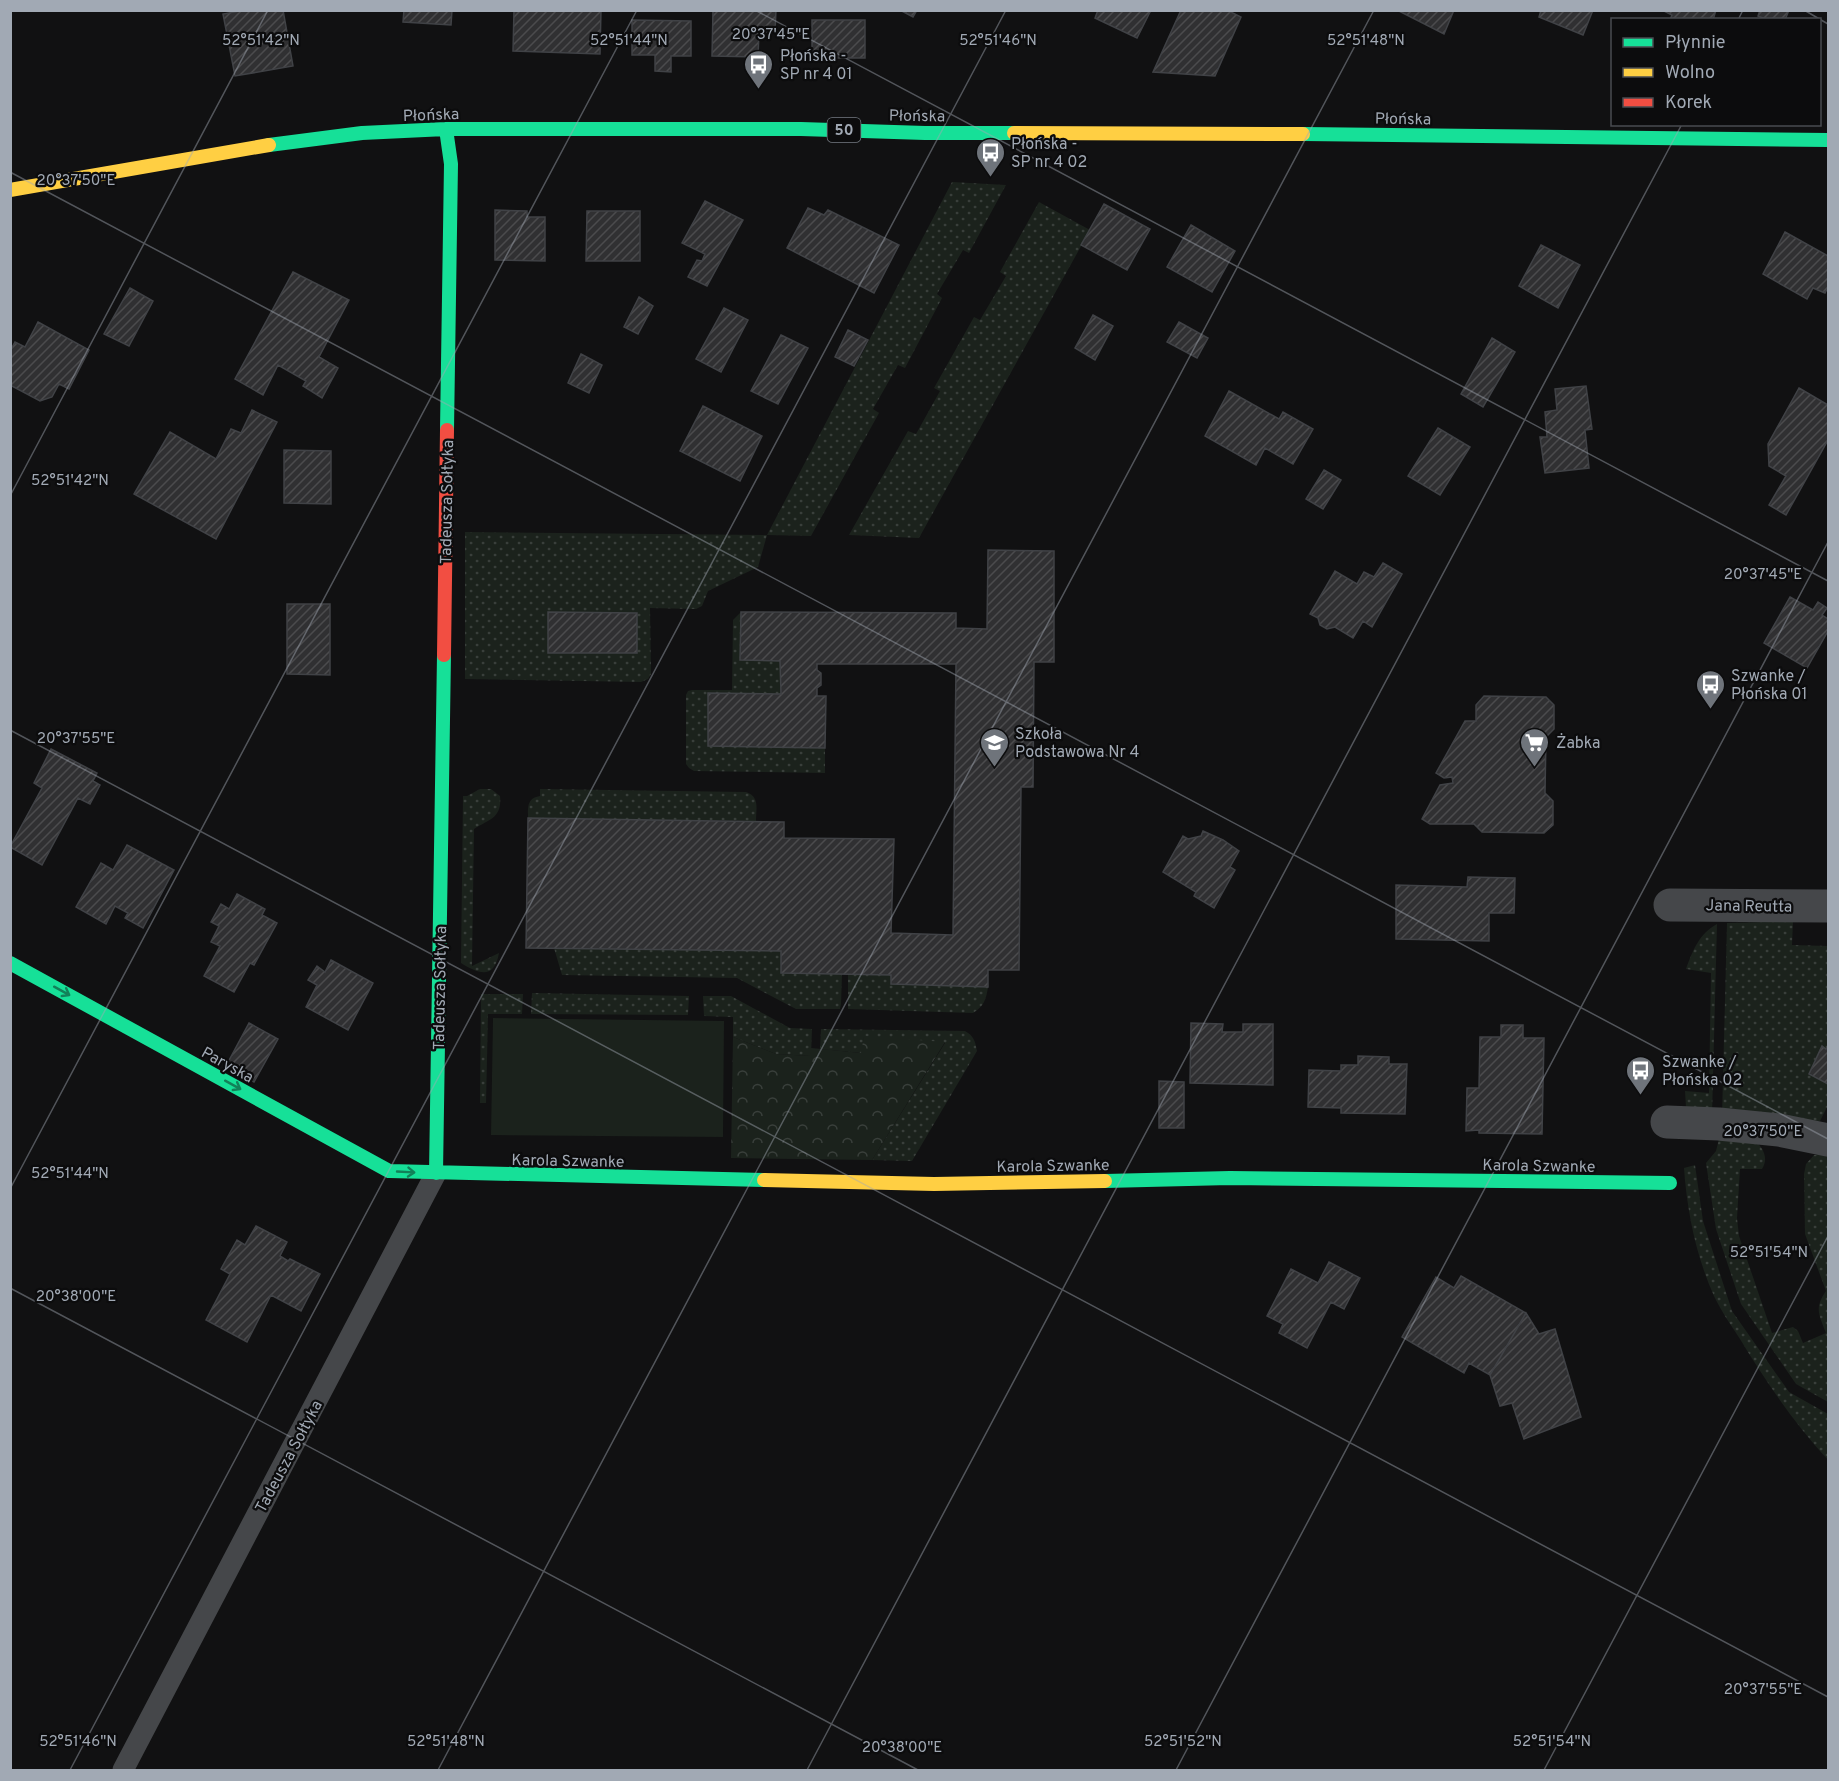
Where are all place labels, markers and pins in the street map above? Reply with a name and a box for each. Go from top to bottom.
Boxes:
place label: Płońska - SP nr 4 01 [780,47,853,85]
bus stop icon: Płońska - SP nr 4 01 [743,48,775,90]
place label: Płońska - SP nr 4 02 [1011,135,1087,173]
bus stop icon: Płońska - SP nr 4 02 [974,136,1006,178]
place label: Szwanke / Płońska 01 [1731,667,1807,705]
bus stop icon: Szwanke / Płońska 01 [1694,668,1726,710]
place label: Szkoła Podstawowa Nr 4 [1015,725,1140,763]
school or university icon: Szkoła Podstawowa Nr 4 [978,726,1010,768]
supermarket icon: Żabka [1519,726,1551,768]
place label: Żabka [1556,733,1600,754]
place label: Szwanke / Płońska 02 [1662,1053,1742,1091]
bus stop icon: Szwanke / Płońska 02 [1625,1054,1657,1096]

